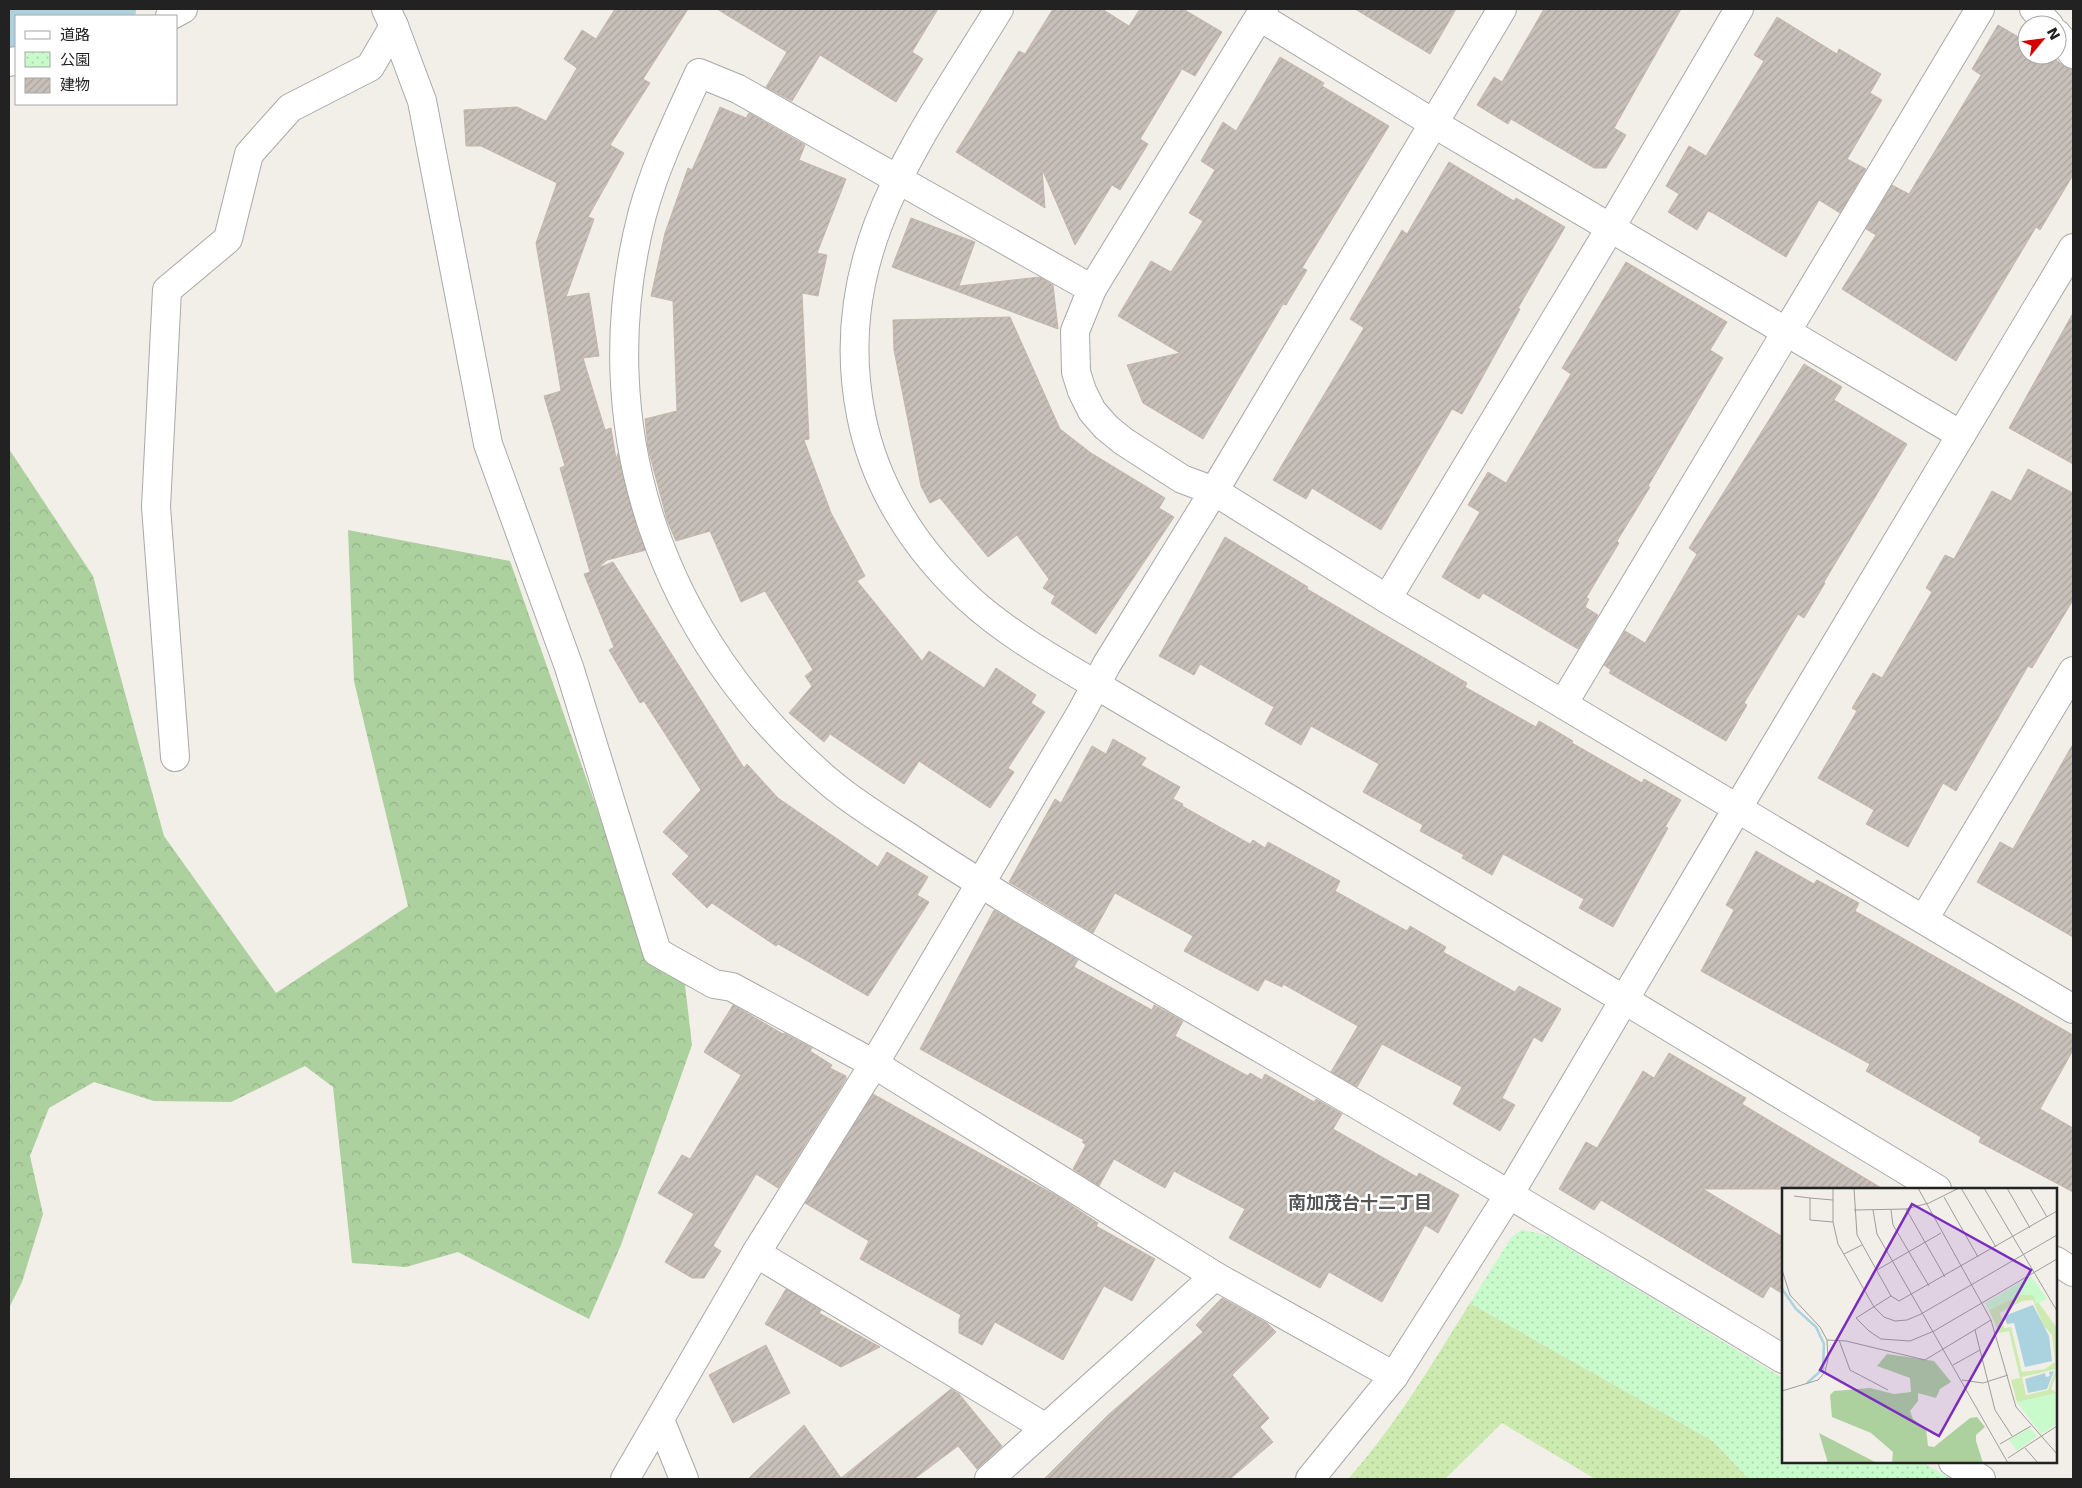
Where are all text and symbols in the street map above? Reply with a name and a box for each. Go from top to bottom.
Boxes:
legend [15,15,178,105]
north arrow [2017,15,2067,65]
text: N [2044,25,2063,43]
text: 道路 [60,26,90,44]
text: 公園 [60,51,90,69]
text: 建物 [60,76,90,94]
inset map [1782,1188,2057,1463]
district label: 南加茂台十二丁目 [1288,1192,1432,1213]

